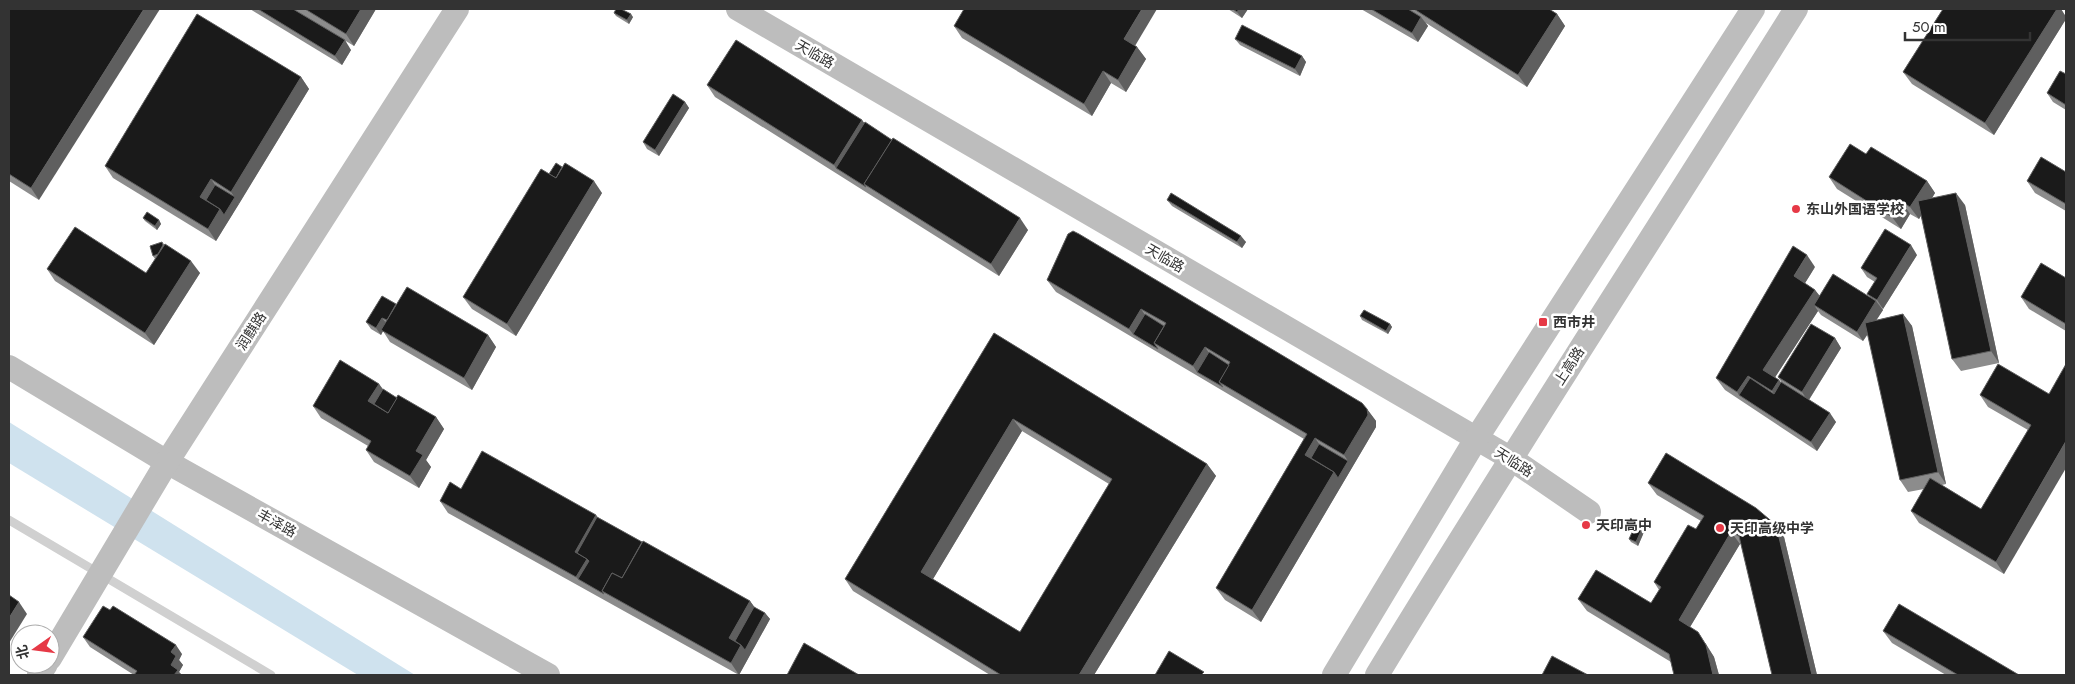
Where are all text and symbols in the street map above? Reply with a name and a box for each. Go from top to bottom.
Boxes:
scale bar [1905,10,2030,42]
text: 50 m [1912,16,1946,38]
street label: 天临路 [792,35,838,73]
place label: 东山外国语学校 [1806,199,1904,219]
marker: 东山外国语学校 [1790,203,1802,215]
street label: 天临路 [1142,239,1188,277]
street label: 润麒路 [231,308,271,354]
place label: 西市井 [1553,312,1595,332]
marker: 西市井 [1537,316,1549,328]
street label: 上高路 [1549,343,1589,389]
street label: 天临路 [1491,442,1537,482]
street label: 丰泽路 [254,504,300,542]
place label: 天印高中 [1596,515,1652,535]
place label: 天印高级中学 [1730,518,1814,538]
marker: 天印高中 [1580,519,1592,531]
marker: 天印高级中学 [1714,522,1726,534]
north arrow [10,624,60,674]
text: 北 [11,643,34,661]

